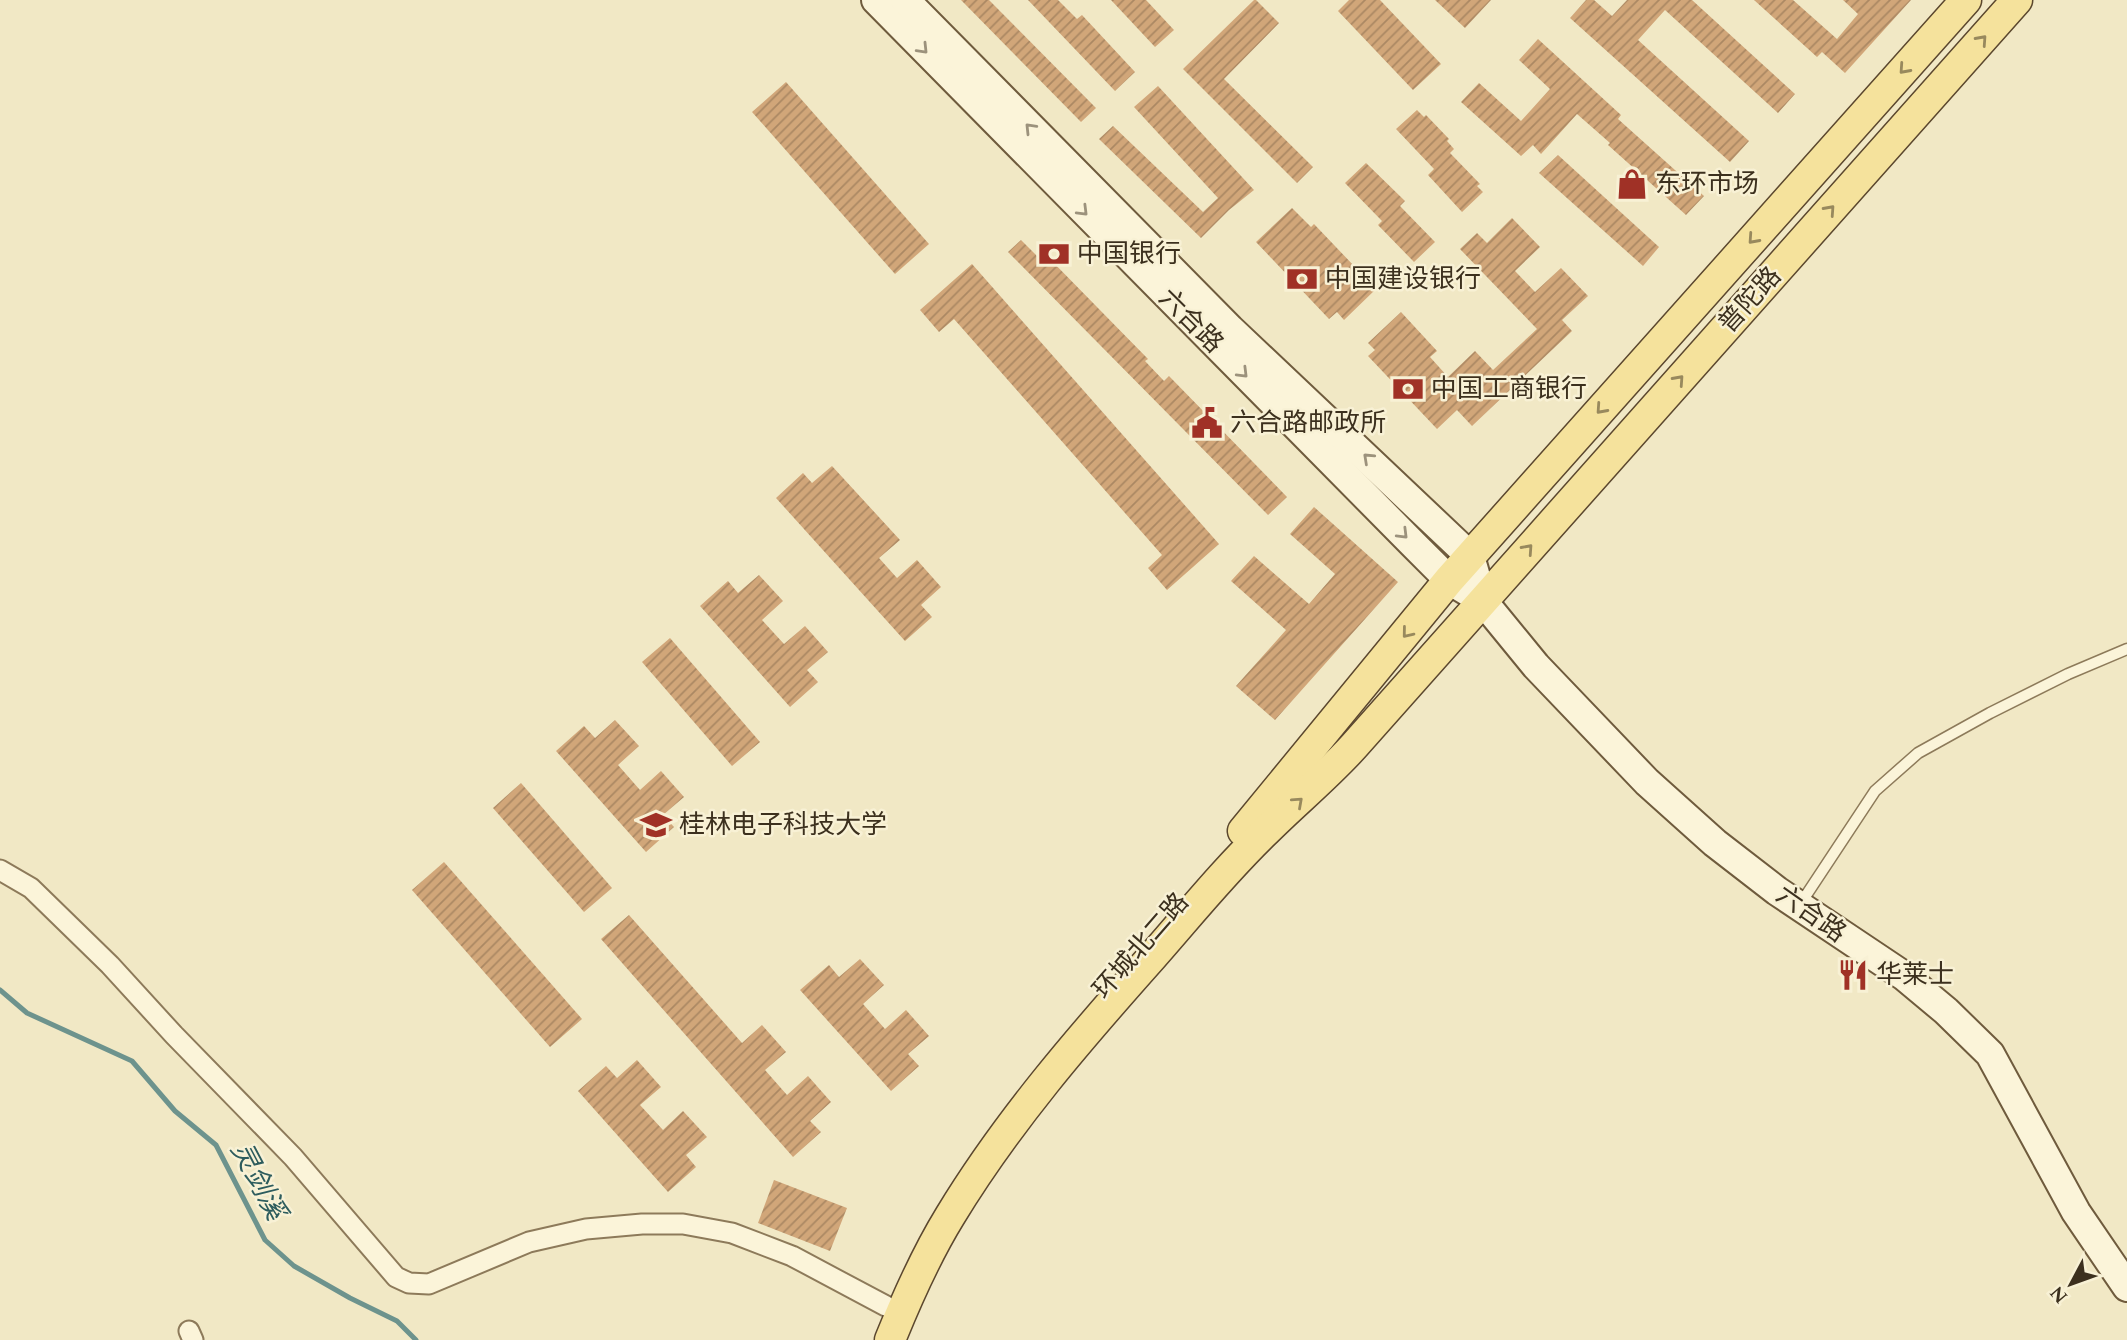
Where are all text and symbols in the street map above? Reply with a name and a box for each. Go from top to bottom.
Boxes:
one-way arrow [1974,35,1986,48]
one-way arrow [915,41,928,54]
one-way arrow [1900,61,1912,74]
one-way arrow [1025,123,1038,136]
place label: 东环市场 [1655,164,1759,204]
shop icon: 东环市场 [1615,167,1649,201]
one-way arrow [1074,203,1087,216]
one-way arrow [1822,205,1835,218]
one-way arrow [1749,231,1761,244]
place label: 中国银行 [1077,234,1181,274]
bank icon: 中国银行 [1037,237,1071,271]
street label: 普陀路 [1709,258,1791,342]
place label: 中国建设银行 [1325,259,1481,299]
bank icon: 中国建设银行 [1285,262,1319,296]
street label: 六合路 [1149,279,1233,363]
one-way arrow [1234,364,1247,377]
place label: 中国工商银行 [1431,369,1587,409]
bank icon: 中国工商银行 [1391,372,1425,406]
one-way arrow [1671,375,1683,388]
one-way arrow [1597,401,1609,414]
place label: 六合路邮政所 [1230,403,1386,443]
public building icon: 六合路邮政所 [1190,406,1224,440]
one-way arrow [1363,453,1376,466]
one-way arrow [1395,526,1407,538]
one-way arrow [1520,545,1532,558]
one-way arrow [1403,625,1415,638]
one-way arrow [1290,797,1303,810]
place label: 桂林电子科技大学 [679,805,887,845]
school or university icon: 桂林电子科技大学 [639,808,673,842]
street label: 六合路 [1768,875,1854,953]
street label: 环城北二路 [1083,884,1199,1008]
place label: 华莱士 [1876,955,1954,995]
restaurant icon: 华莱士 [1836,958,1870,992]
water label: 灵剑溪 [219,1134,298,1231]
north arrow [2036,1249,2106,1319]
text: N [2043,1279,2075,1310]

